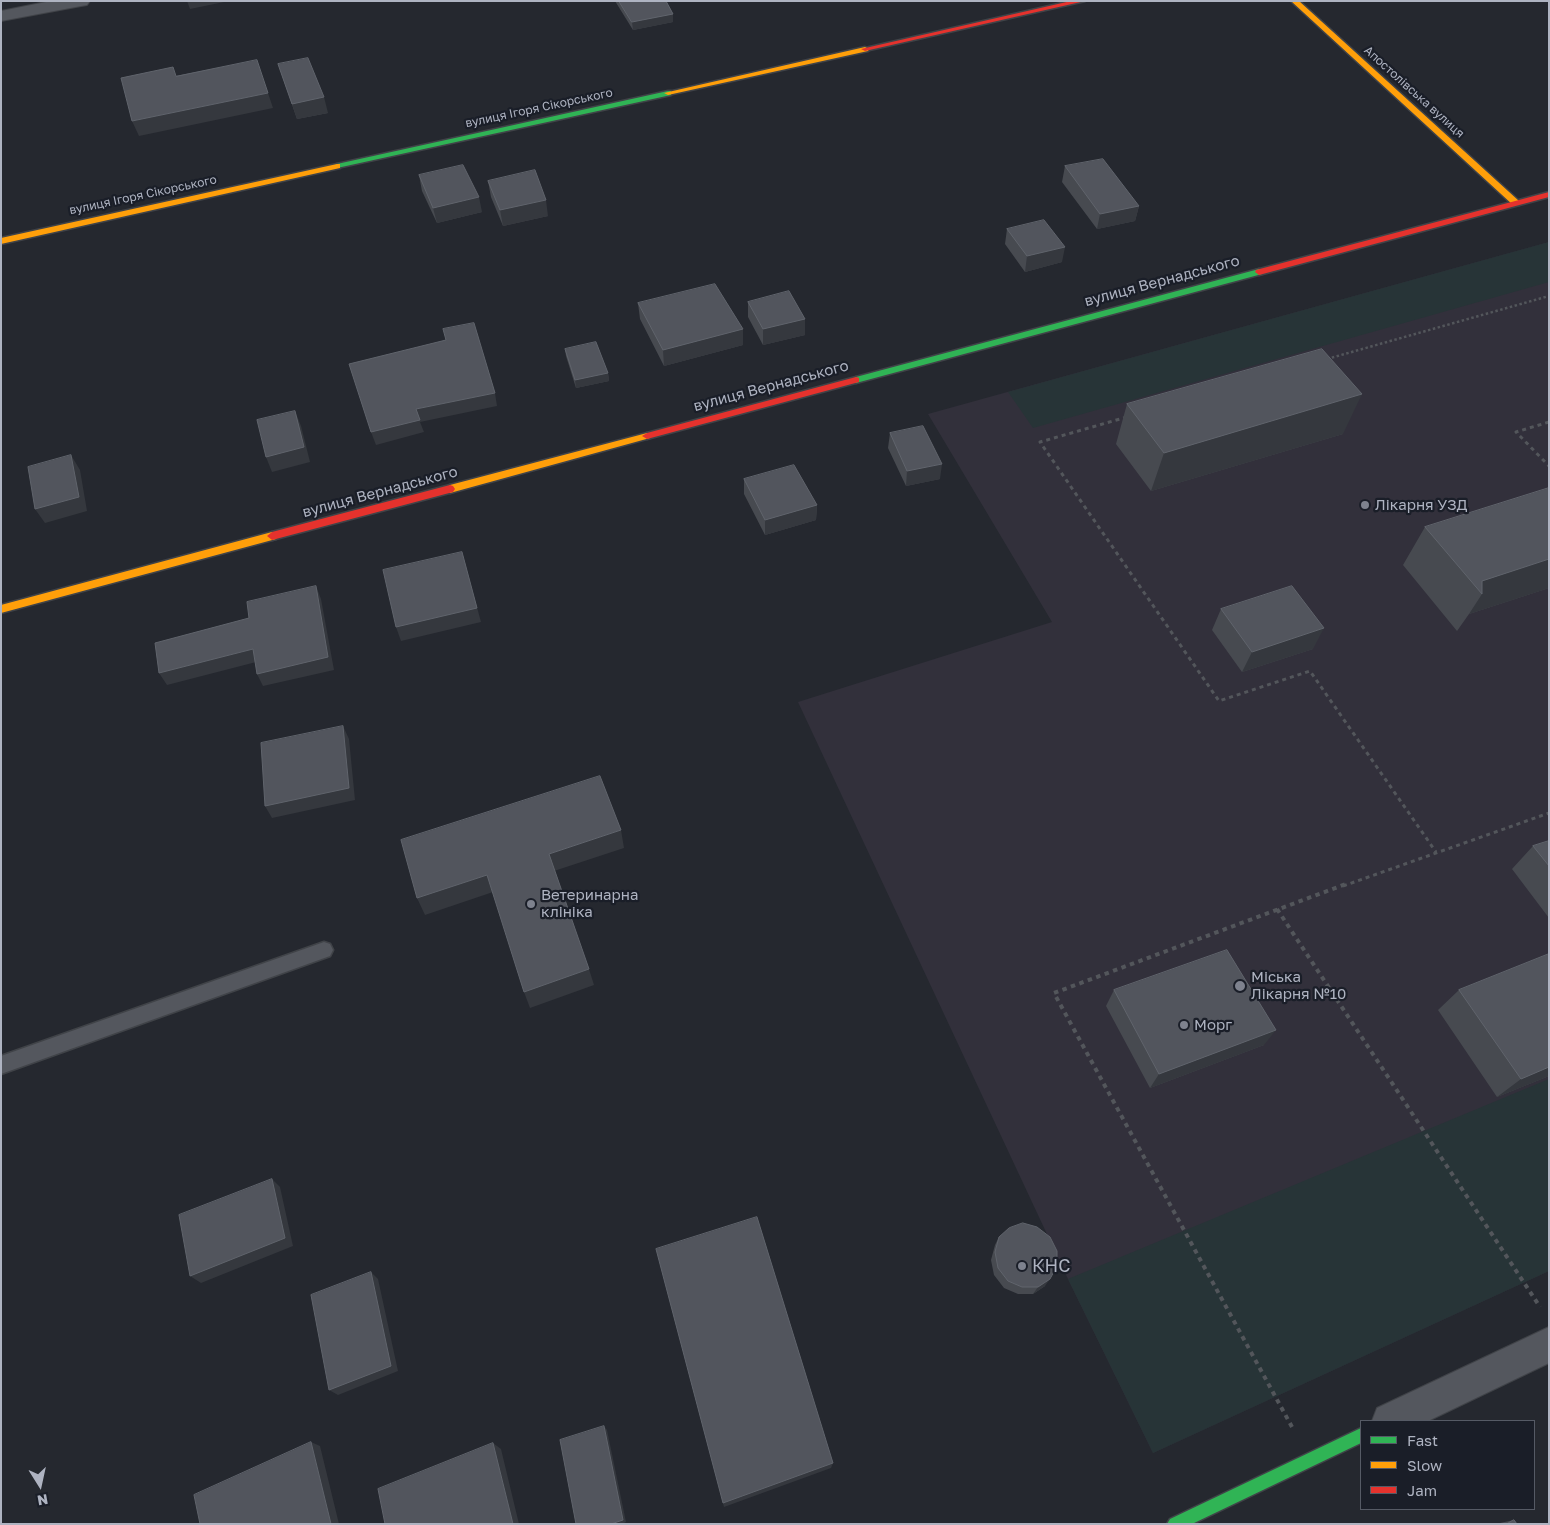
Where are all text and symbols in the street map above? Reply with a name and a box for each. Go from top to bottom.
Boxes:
street label: Апостолівська вулиця [1361,43,1467,141]
street label: вулиця Ігоря Сікорського [464,85,614,131]
street label: вулиця Ігоря Сікорського [68,172,218,218]
street label: вулиця Вернадського [1083,252,1241,310]
street label: вулиця Вернадського [692,357,850,415]
street label: вулиця Вернадського [301,463,459,521]
place label: Лікарня УЗД [1375,496,1468,514]
marker: Лікарня УЗД [1359,499,1371,511]
place label: Ветеринарна клініка [541,886,638,921]
marker: Ветеринарна клініка [525,898,537,910]
place label: Міська Лікарня №10 [1251,968,1346,1003]
marker: Міська Лікарня №10 [1233,979,1247,993]
place label: Морг [1194,1016,1232,1034]
marker: Морг [1178,1019,1190,1031]
place label: КНС [1032,1255,1071,1277]
marker: КНС [1016,1260,1028,1272]
legend [1360,1420,1535,1510]
text: Fast [1407,1431,1438,1449]
text: Slow [1407,1456,1442,1474]
north arrow [15,1460,65,1510]
text: Jam [1407,1481,1437,1499]
text: N [36,1491,49,1510]

